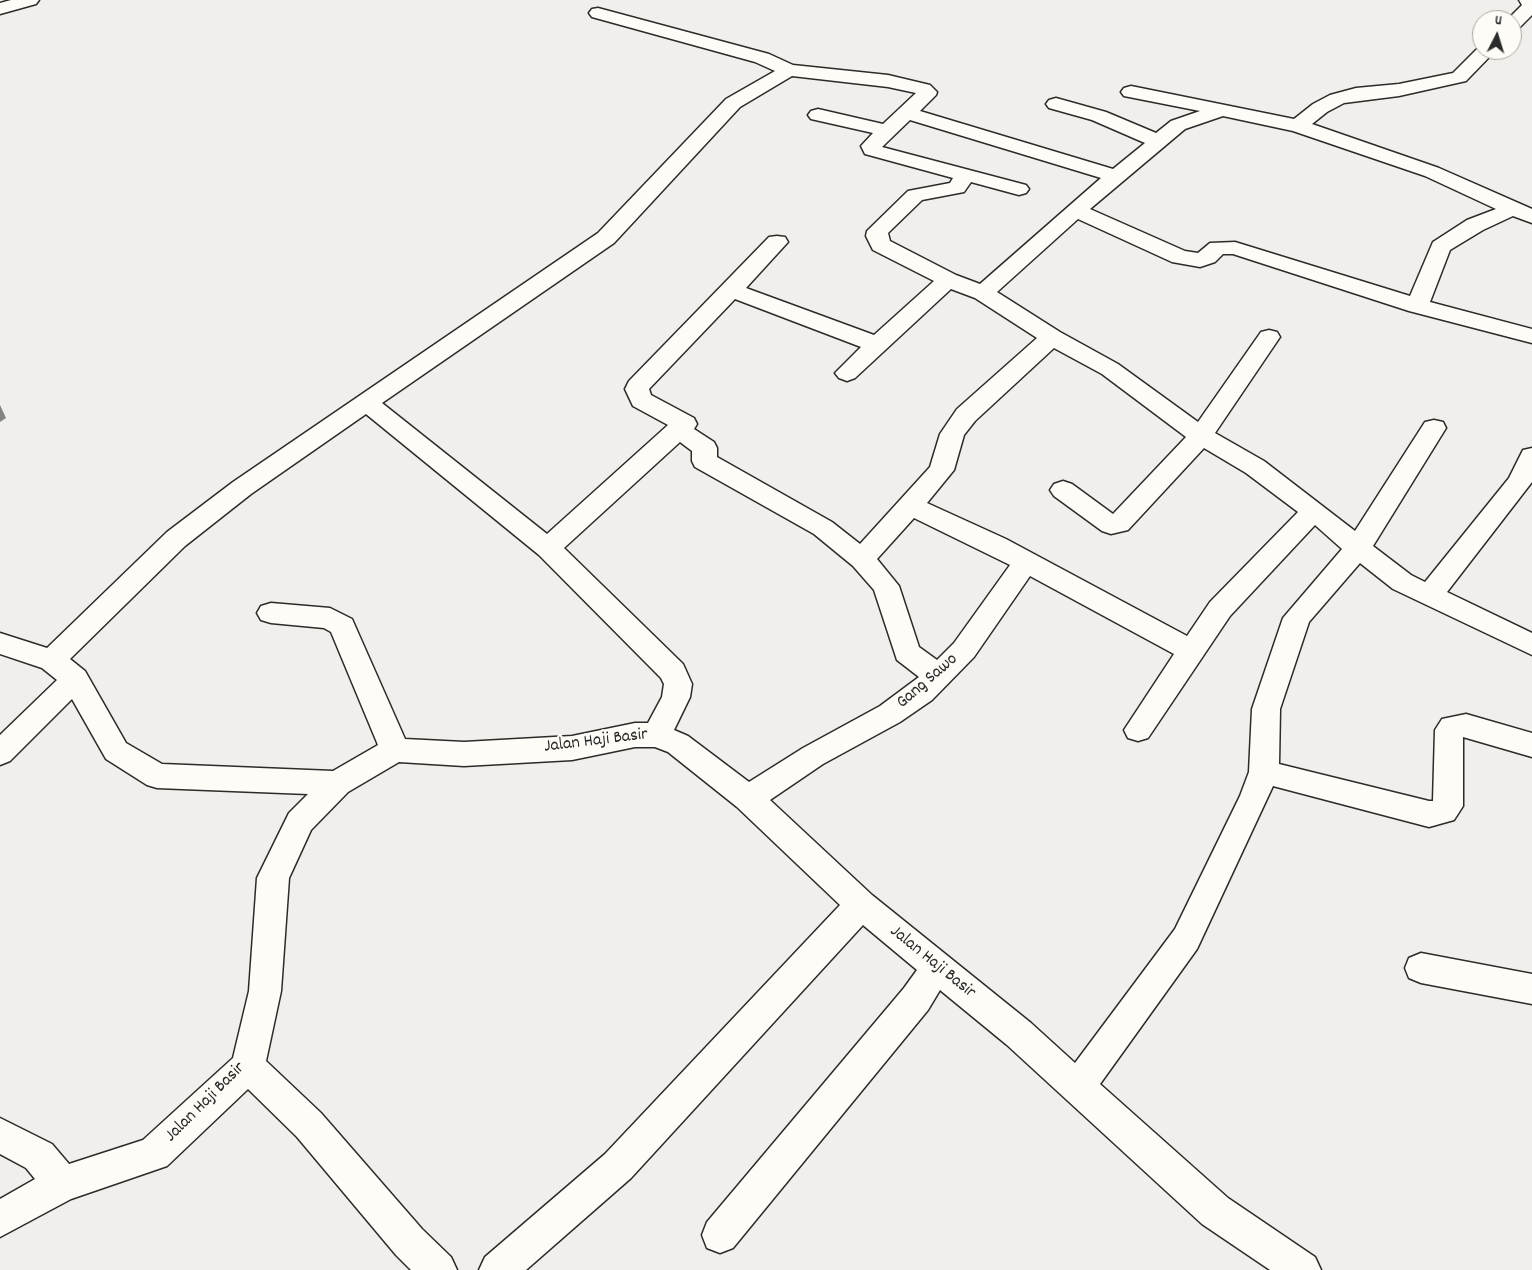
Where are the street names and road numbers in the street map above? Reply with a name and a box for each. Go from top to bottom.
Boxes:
street label: Gang Sawo [893,650,963,714]
street label: Jalan Haji Basir [543,725,649,759]
street label: Jalan Haji Basir [885,922,979,1004]
street label: Jalan Haji Basir [161,1058,251,1148]

